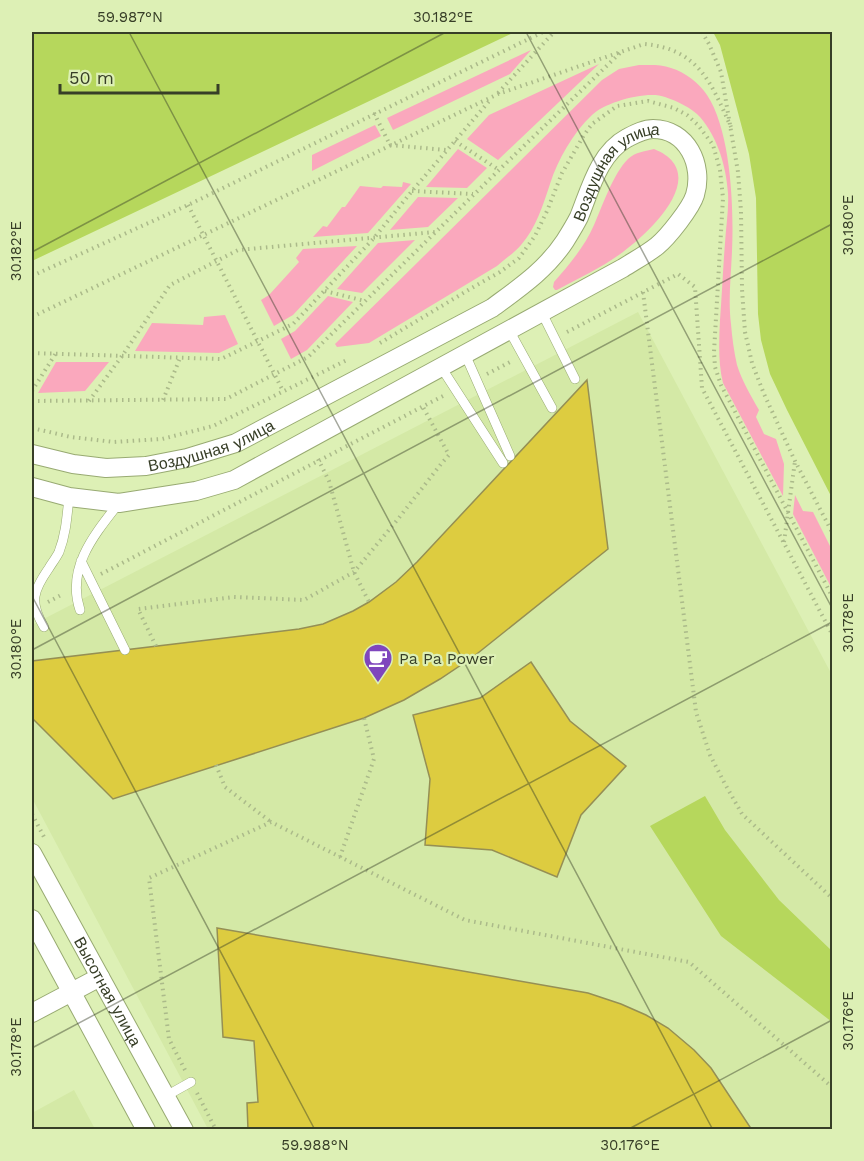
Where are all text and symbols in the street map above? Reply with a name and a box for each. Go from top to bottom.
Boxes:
text: 59.987°N [97,8,163,26]
text: 30.182°E [413,8,473,26]
scale bar [60,57,218,95]
text: 50 m [69,67,114,88]
street label: Воздушная улица [569,119,660,224]
text: 30.180°E [839,195,857,255]
text: 30.182°E [7,221,25,281]
street label: Воздушная улица [146,415,277,475]
text: 30.178°E [839,593,857,653]
text: 30.180°E [7,619,25,679]
cafe icon: Pa Pa Power [362,642,394,684]
place label: Pa Pa Power [399,649,495,668]
street label: Высотная улица [70,933,146,1050]
text: 30.176°E [839,991,857,1051]
text: 30.178°E [7,1017,25,1077]
text: 59.988°N [281,1136,349,1154]
text: 30.176°E [600,1136,660,1154]

